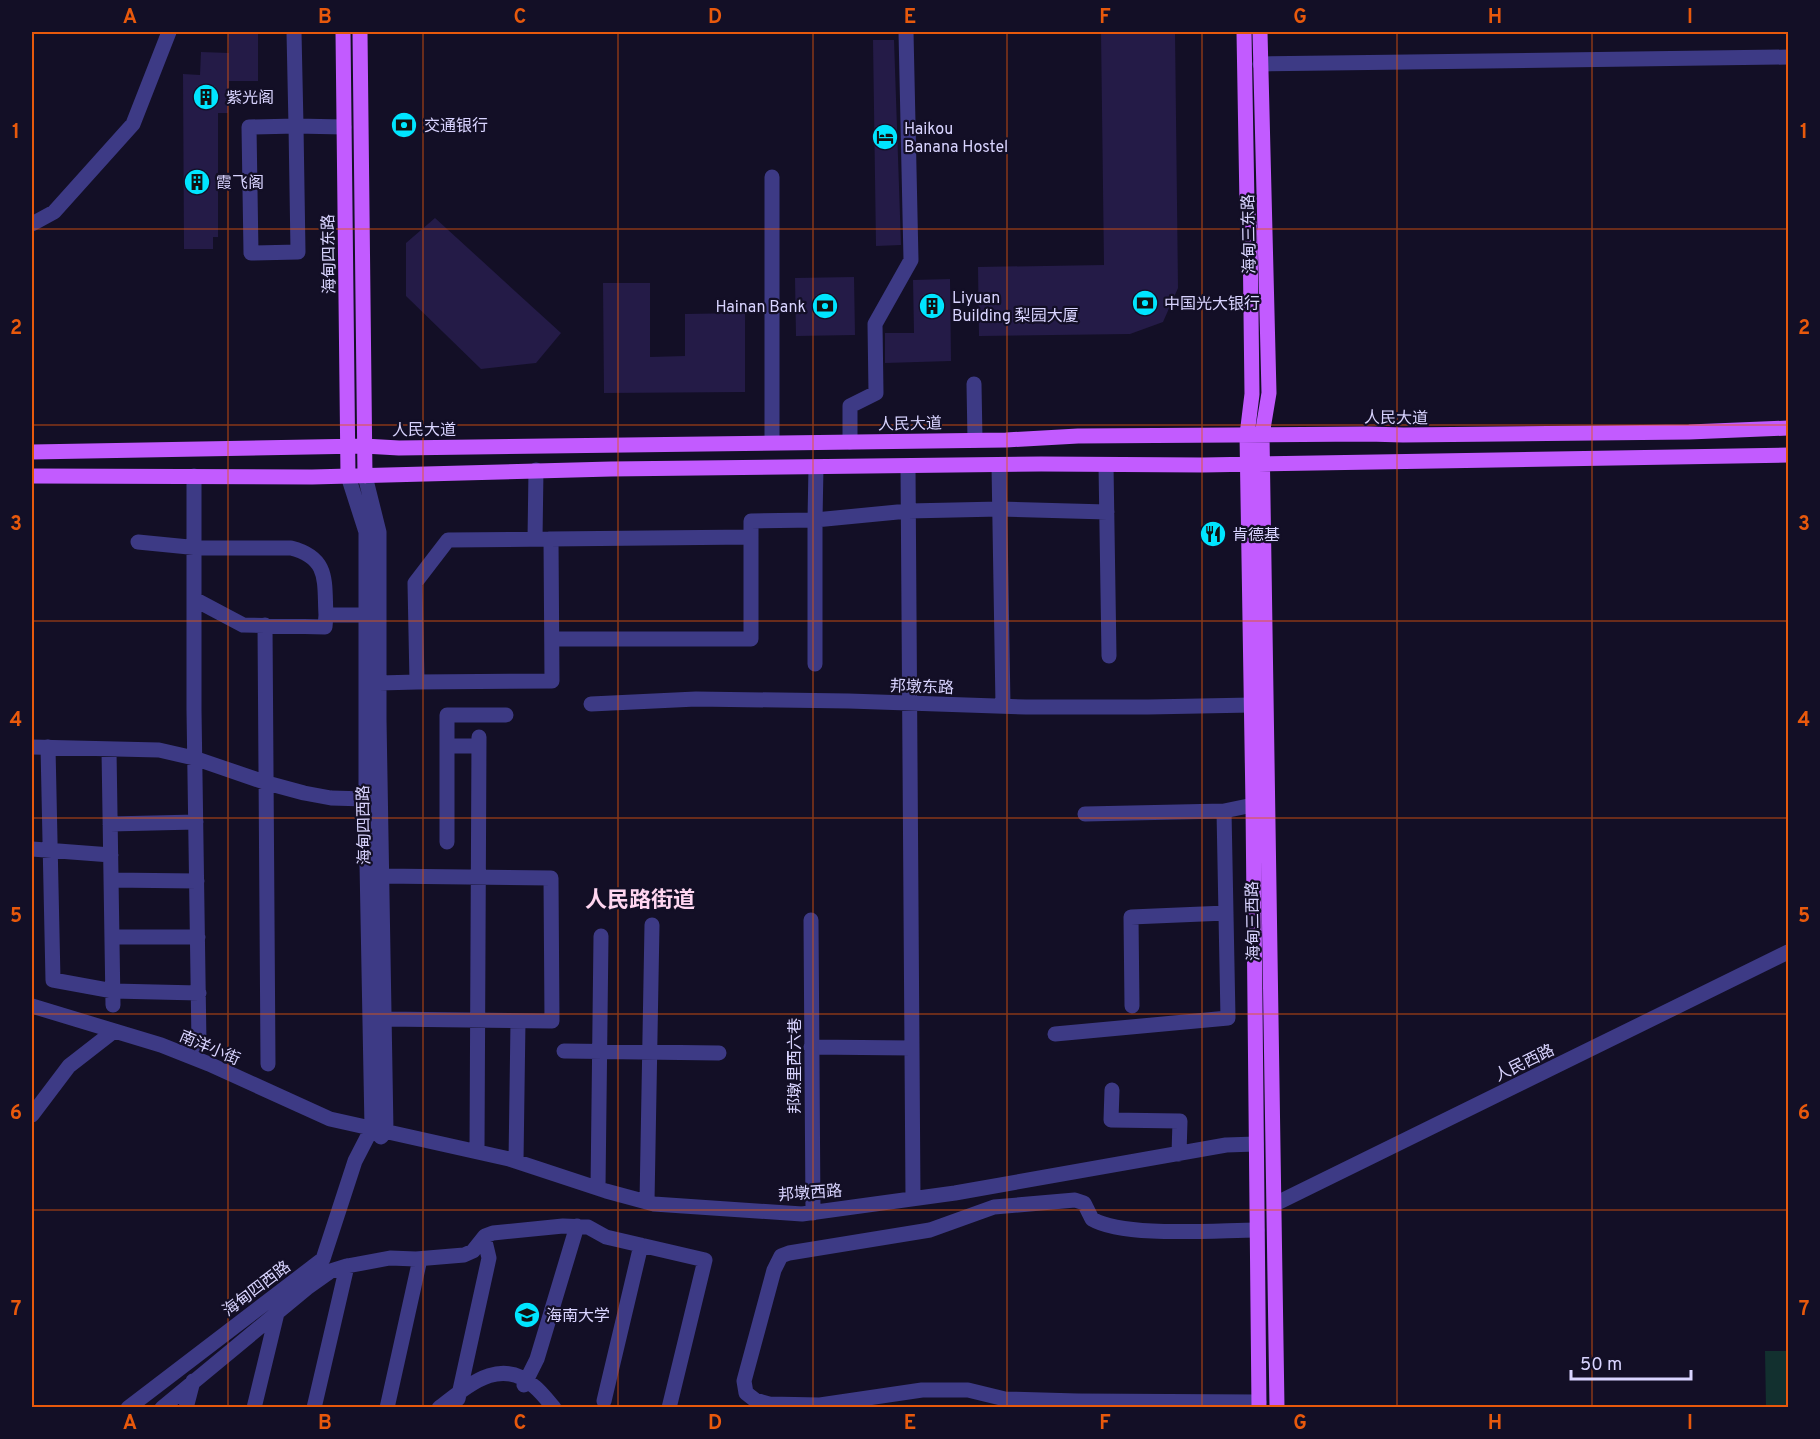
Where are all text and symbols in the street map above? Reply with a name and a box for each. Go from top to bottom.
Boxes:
text: A [123,5,137,31]
text: B [318,5,332,31]
text: C [514,5,526,31]
text: D [708,5,722,31]
text: E [904,5,916,31]
text: F [1099,5,1111,31]
text: G [1293,5,1307,31]
text: H [1488,5,1502,31]
text: I [1687,5,1693,31]
building icon: 紫光阁 [191,82,221,112]
place label: 紫光阁 [226,89,274,109]
bank icon: 交通银行 [389,110,419,140]
place label: 交通银行 [424,117,488,137]
text: 1 [12,120,20,146]
place label: Haikou Banana Hostel [904,120,1008,158]
text: 1 [1800,120,1808,146]
hotel icon: Haikou Banana Hostel [870,122,900,152]
building icon: 霞飞阁 [182,167,212,197]
place label: 霞飞阁 [216,174,264,194]
street label: 海甸三东路 [1239,194,1261,274]
street label: 海甸四东路 [319,214,341,294]
bank icon: 中国光大银行 [1130,288,1160,318]
place label: Liyuan Building 梨园大厦 [952,289,1079,327]
bank icon: Hainan Bank [810,291,840,321]
building icon: Liyuan Building 梨园大厦 [917,291,947,321]
place label: 中国光大银行 [1164,295,1260,315]
place label: Hainan Bank [716,298,806,318]
text: 2 [10,316,22,342]
text: 2 [1798,316,1810,342]
street label: 人民大道 [1364,408,1428,430]
street label: 人民大道 [878,414,942,436]
street label: 人民大道 [392,421,456,441]
text: 3 [10,512,22,538]
text: 3 [1798,512,1810,538]
restaurant icon: 肯德基 [1198,519,1228,549]
place label: 肯德基 [1232,526,1280,546]
street label: 邦墩东路 [890,677,954,699]
text: 4 [10,708,22,734]
text: 4 [1798,708,1810,734]
street label: 海甸四西路 [354,785,376,865]
street label: 海甸三西路 [1243,881,1265,961]
district label: 人民路街道 [585,888,695,915]
text: 5 [10,904,22,930]
text: 5 [1798,904,1810,930]
street label: 邦墩里西六巷 [786,1018,806,1114]
street label: 南洋小街 [176,1027,243,1071]
street label: 人民西路 [1492,1041,1558,1087]
text: 6 [10,1101,22,1127]
text: 6 [1798,1101,1810,1127]
street label: 邦墩西路 [778,1182,843,1206]
street label: 海甸四西路 [219,1258,295,1322]
text: 7 [11,1297,21,1323]
text: 7 [1799,1297,1809,1323]
school or university icon: 海南大学 [512,1300,542,1330]
place label: 海南大学 [546,1307,610,1327]
scale bar [1571,1343,1691,1381]
text: 50 m [1580,1354,1622,1377]
text: A [123,1411,137,1437]
text: B [318,1411,332,1437]
text: C [514,1411,526,1437]
text: D [708,1411,722,1437]
text: E [904,1411,916,1437]
text: F [1099,1411,1111,1437]
text: G [1293,1411,1307,1437]
text: H [1488,1411,1502,1437]
text: I [1687,1411,1693,1437]

